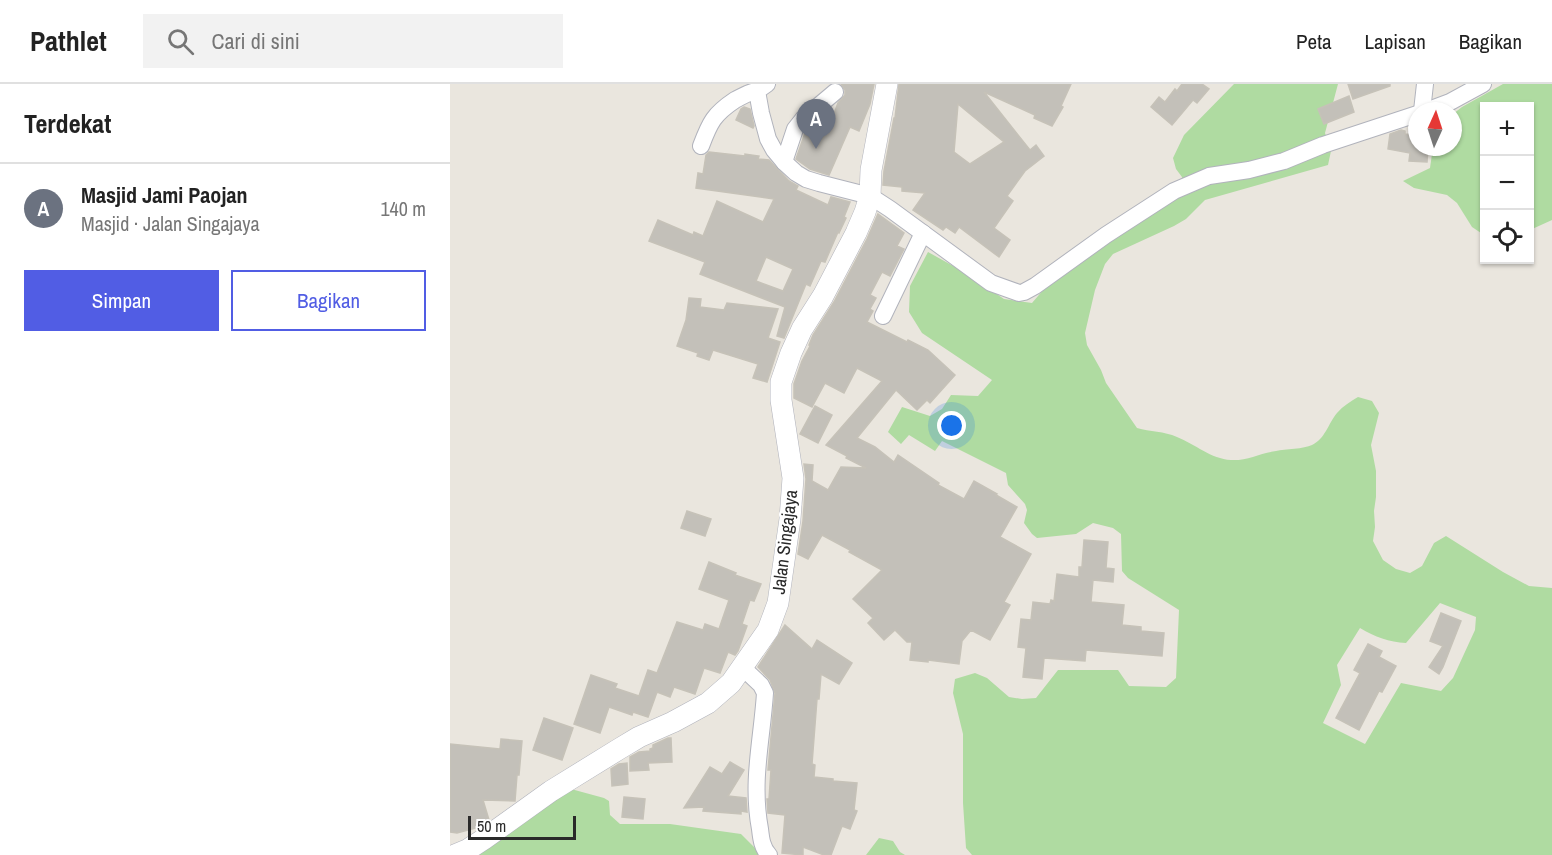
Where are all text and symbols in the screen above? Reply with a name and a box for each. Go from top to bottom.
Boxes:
search box [143,14,563,68]
text: Pathlet [30,22,107,60]
icon: search [164,25,197,58]
text: Cari di sini [212,26,300,56]
text: Peta [1296,27,1332,56]
text: Lapisan [1365,27,1426,56]
text: Bagikan [1459,27,1522,56]
pin: A [796,100,836,149]
north arrow [1408,102,1462,156]
map controls [1480,102,1534,264]
button: + [1480,102,1534,156]
text: Terdekat [24,106,111,141]
button: − [1480,156,1534,210]
text: Masjid Jami Paojan [81,180,247,210]
text: A [38,195,49,222]
text: 140 m [380,195,426,222]
text: Masjid · Jalan Singajaya [81,210,260,237]
button: locate [1480,210,1534,264]
button: Simpan [24,270,219,331]
button: Bagikan [231,270,426,331]
your location [937,411,966,440]
street label: Jalan Singajaya [766,488,803,596]
scale bar [468,813,576,840]
text: 50 m [477,815,506,837]

